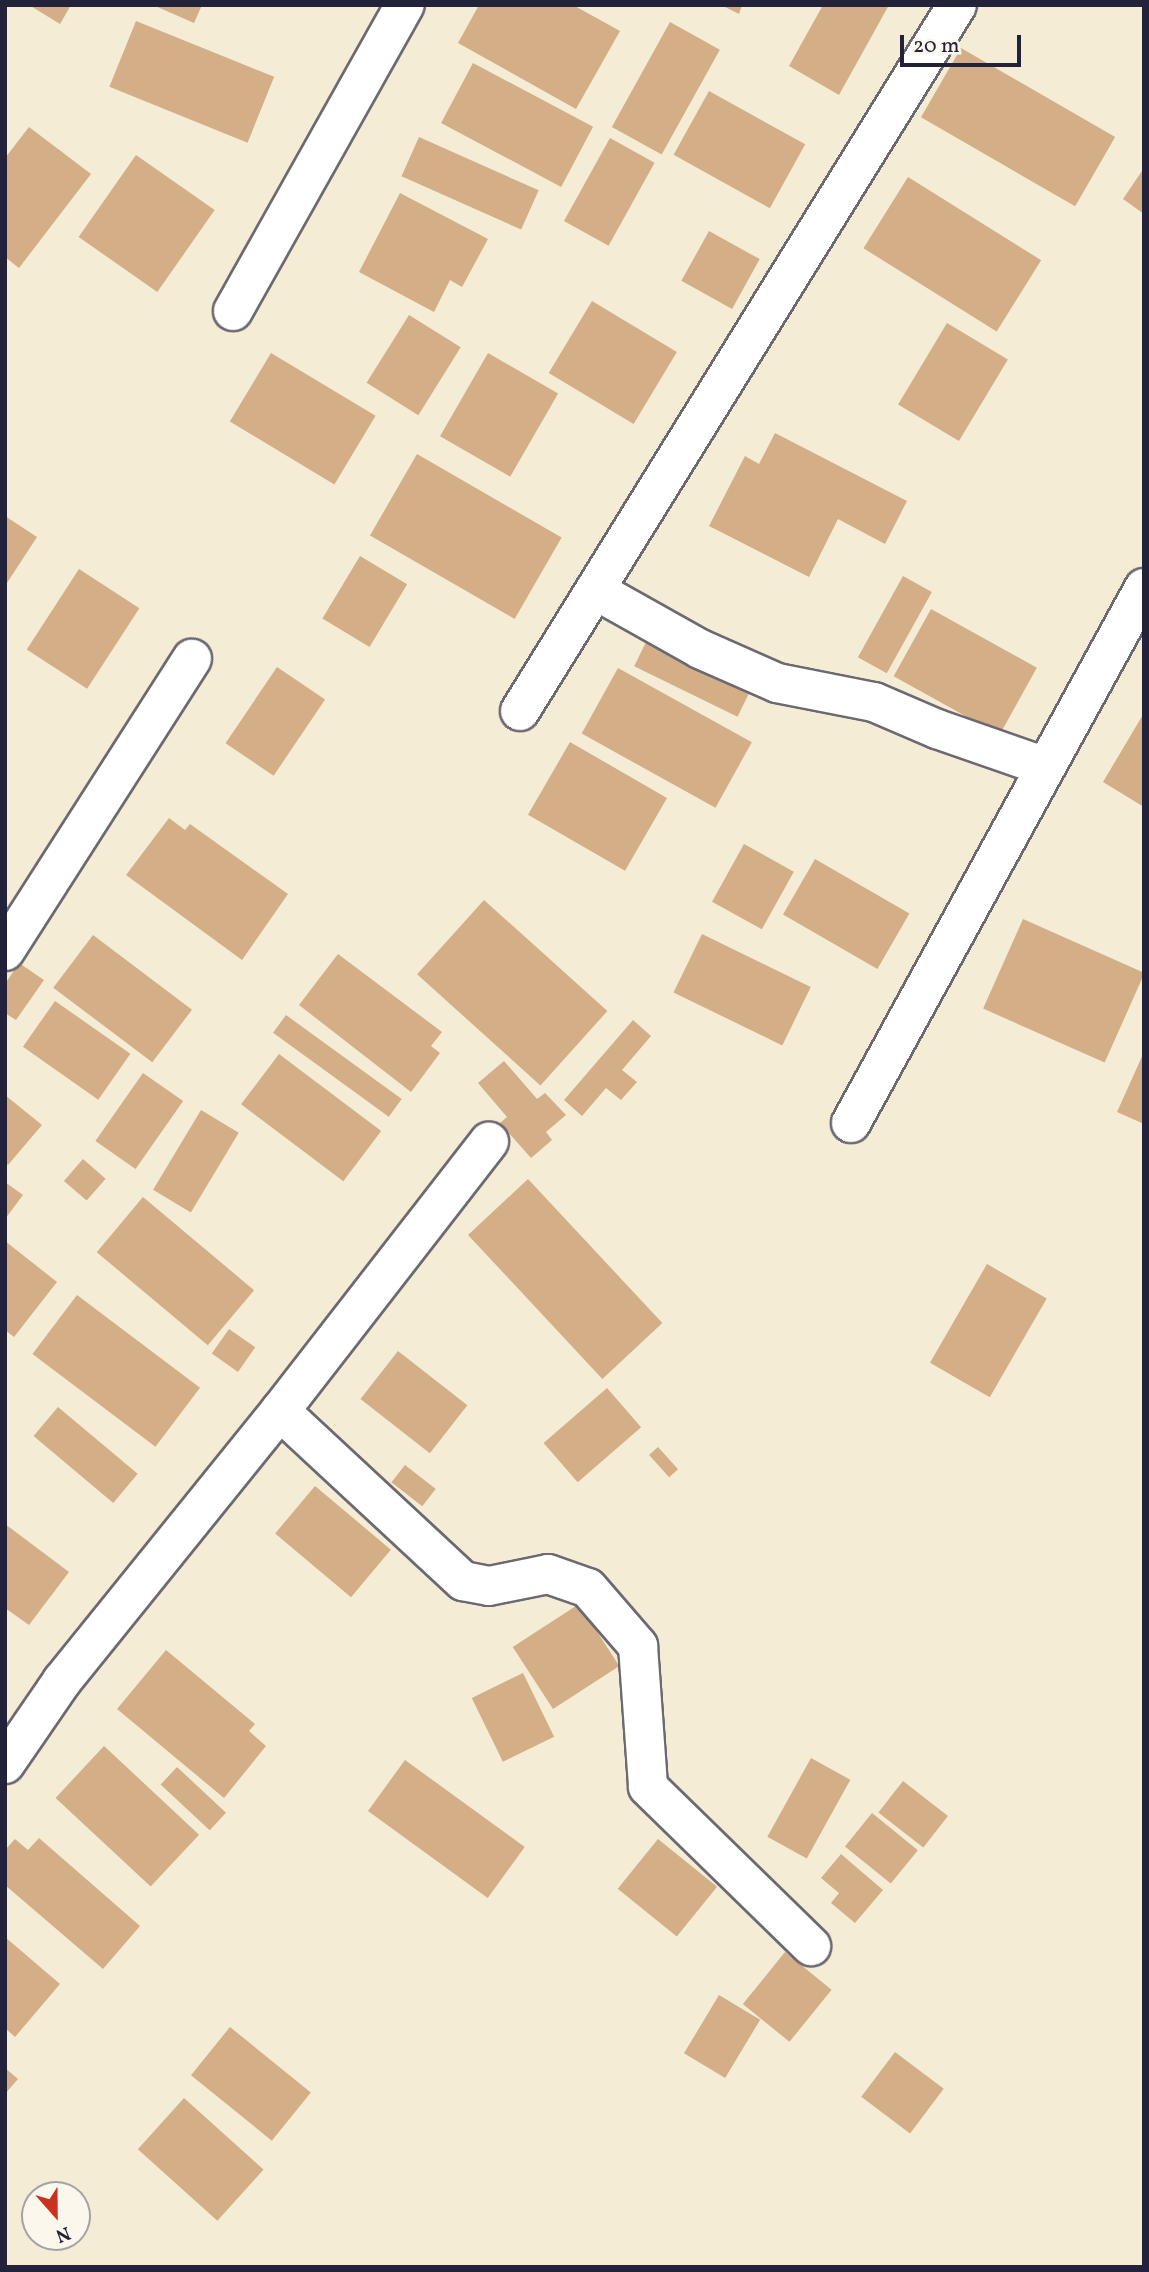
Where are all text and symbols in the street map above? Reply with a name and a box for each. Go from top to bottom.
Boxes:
scale bar [904,21,1025,65]
text: 20 m [913,32,959,61]
north arrow [21,2181,91,2251]
text: N [52,2219,74,2248]

